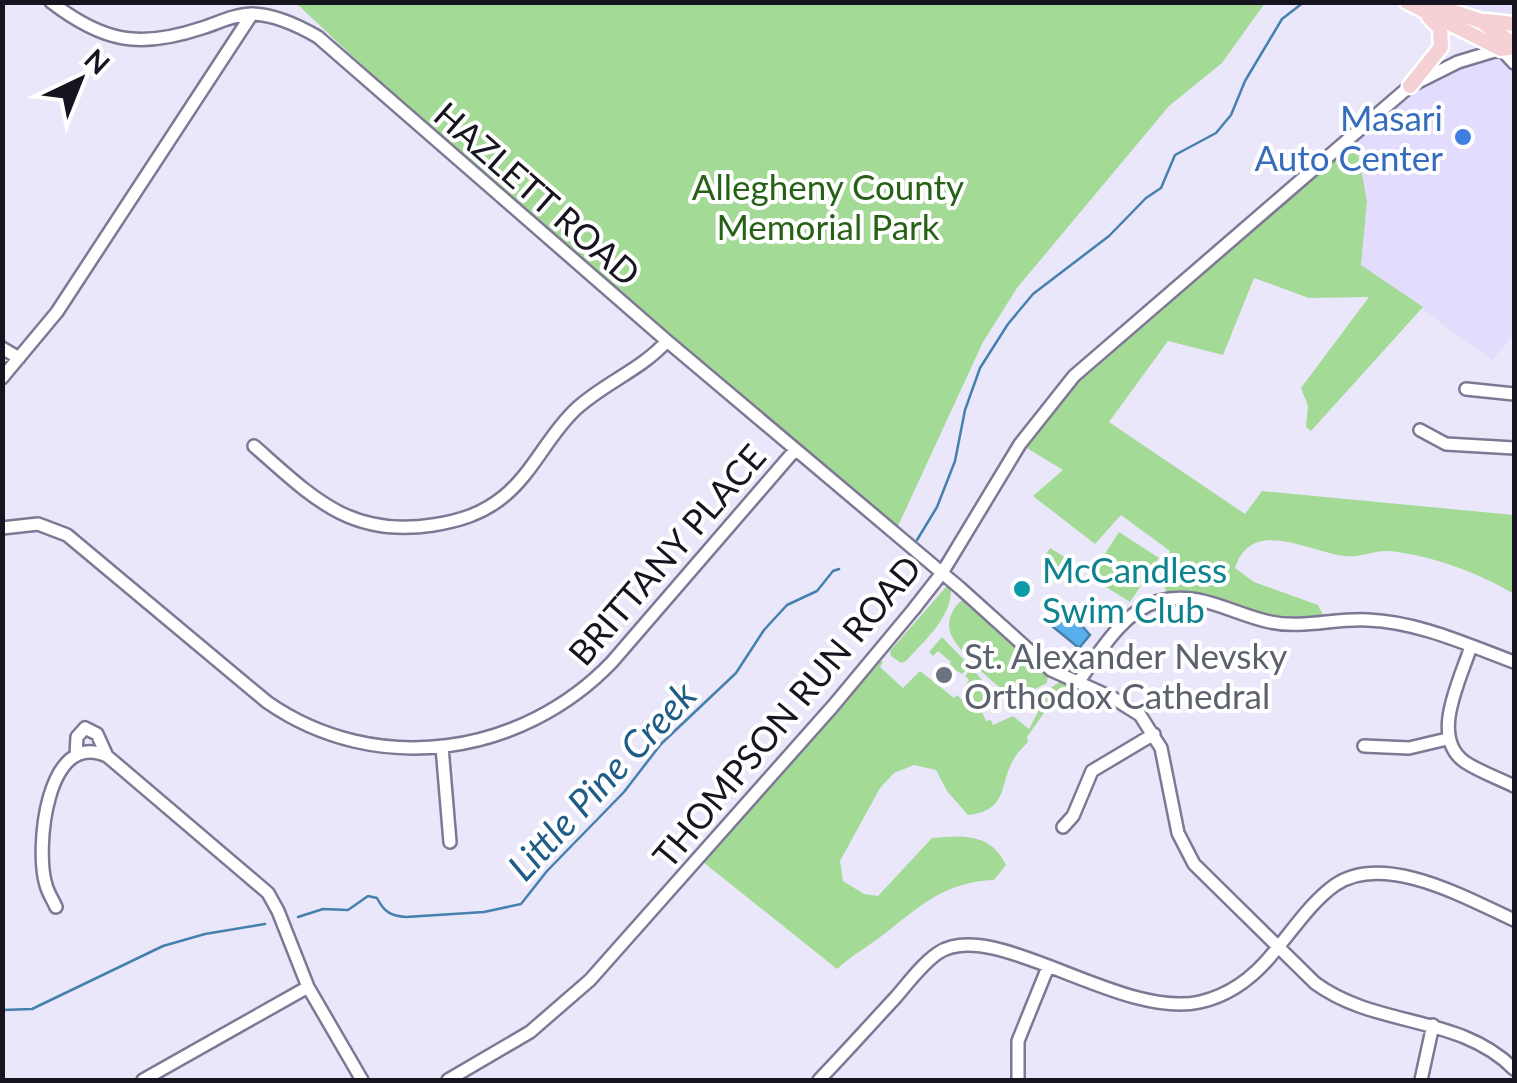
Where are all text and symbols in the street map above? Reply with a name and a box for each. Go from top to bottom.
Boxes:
north arrow [30,30,130,130]
text: N [78,41,117,81]
street label: HAZLETT ROAD [427,92,649,294]
place label: Masari Auto Center [1254,96,1443,178]
marker: Masari Auto Center [1452,126,1474,148]
park label: Allegheny County Memorial Park [692,165,964,247]
street label: BRITTANY PLACE [559,435,773,673]
street label: THOMPSON RUN ROAD [643,547,929,875]
place label: McCandless Swim Club [1042,548,1227,630]
marker: McCandless Swim Club [1011,578,1033,600]
place label: St. Alexander Nevsky Orthodox Cathedral [964,634,1287,716]
marker: St. Alexander Nevsky Orthodox Cathedral [933,664,955,686]
water label: Little Pine Creek [497,671,705,889]

